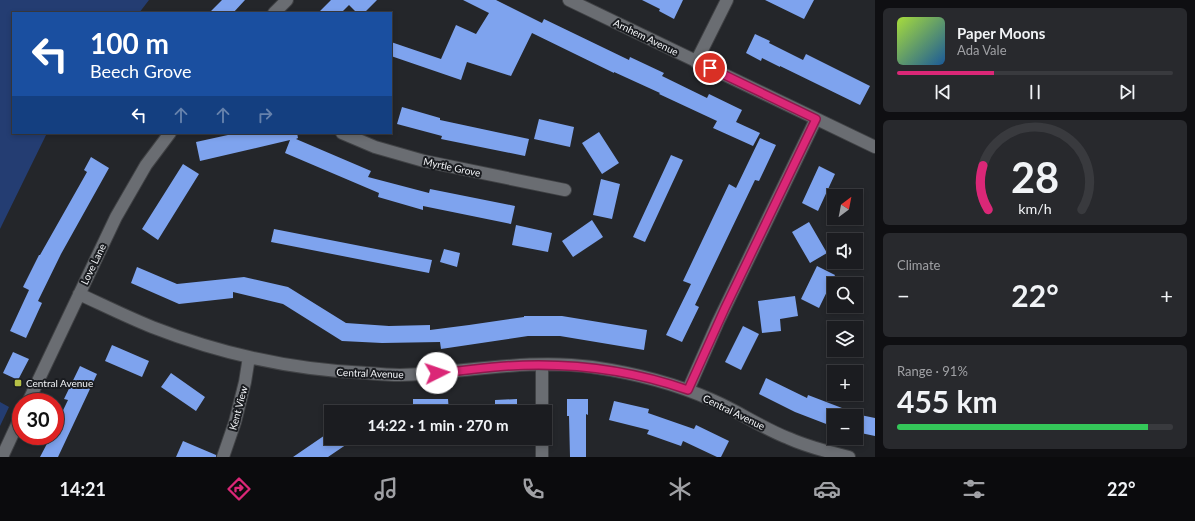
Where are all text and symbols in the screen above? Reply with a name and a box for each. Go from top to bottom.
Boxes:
street label: Arnhem Avenue [612,16,680,58]
text: Paper Moons [957,24,1045,42]
text: 100 m [90,26,169,60]
icon: left [24,28,76,80]
text: Ada Vale [957,42,1007,58]
pin [693,51,727,85]
icon: arrive [699,57,721,79]
text: Beech Grove [90,60,191,82]
icon: previous [932,81,954,103]
icon: pause [1024,81,1046,103]
icon: next [1116,81,1138,103]
icon: left [128,104,150,126]
icon: ahead [170,104,192,126]
icon: ahead [212,104,234,126]
icon: right [254,104,276,126]
text: 28 [1011,152,1059,202]
street label: Myrtle Grove [422,155,482,179]
north arrow [827,189,863,225]
map controls [827,189,863,445]
text: km/h [1018,200,1052,217]
button: sound [827,233,863,269]
street label: Love Lane [78,242,108,286]
text: Climate [897,257,940,273]
button: search [827,277,863,313]
text: 22° [1011,277,1059,313]
text: − [897,282,910,309]
text: + [1160,282,1173,309]
button: layers [827,321,863,357]
position arrow [416,352,458,394]
text: Range · 91% [897,363,968,379]
button: + [827,365,863,401]
street label: Central Avenue [336,366,404,380]
place label: Central Avenue [26,377,93,389]
marker: Central Avenue [13,378,23,388]
text: 455 km [897,383,998,419]
street label: Kent View [226,385,250,431]
street label: Central Avenue [701,392,767,432]
speed limit sign: 30 [12,393,64,445]
button: − [827,409,863,445]
text: 14:22 · 1 min · 270 m [368,416,508,434]
icon: directions [225,475,253,503]
icon: music [372,475,400,503]
icon: phone [519,475,547,503]
icon: climate [666,475,694,503]
icon: car [813,475,841,503]
icon: filters [960,475,988,503]
text: 14:21 [60,478,106,500]
text: 22° [1107,478,1135,500]

